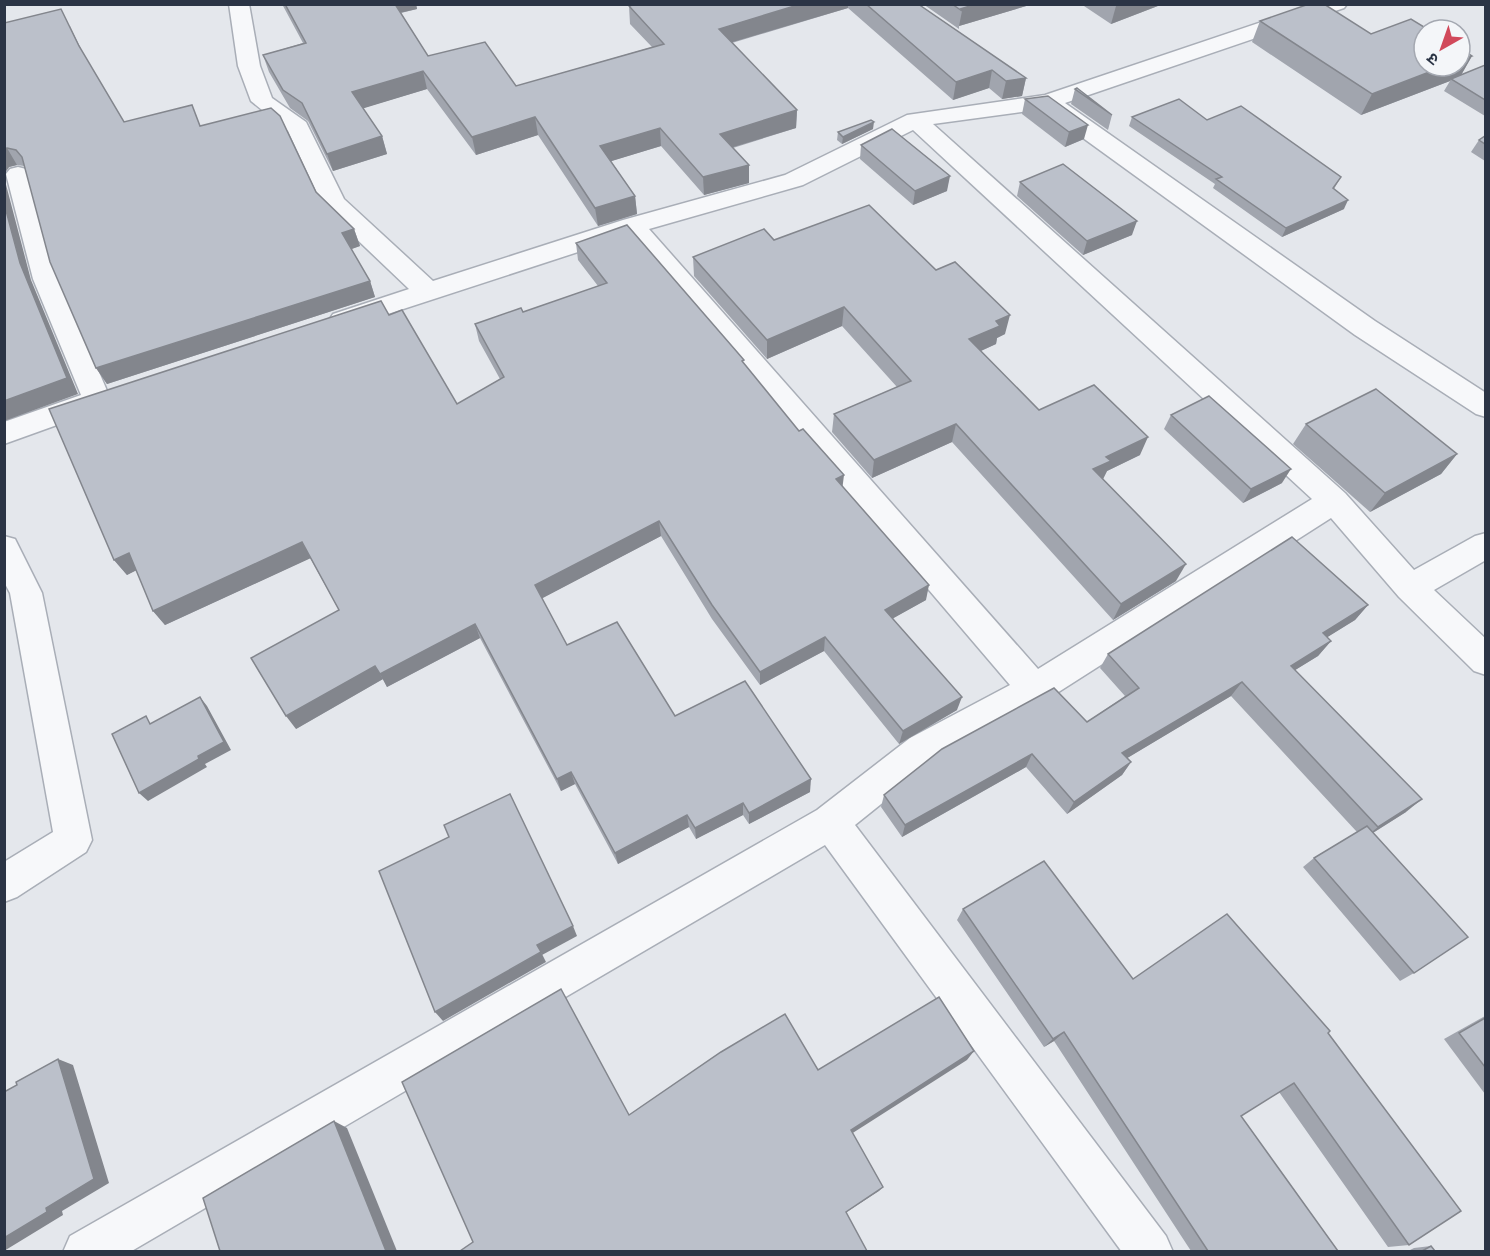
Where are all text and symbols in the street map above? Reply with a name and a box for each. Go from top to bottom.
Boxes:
north arrow [1412,18,1472,78]
text: उ [1423,48,1442,69]

